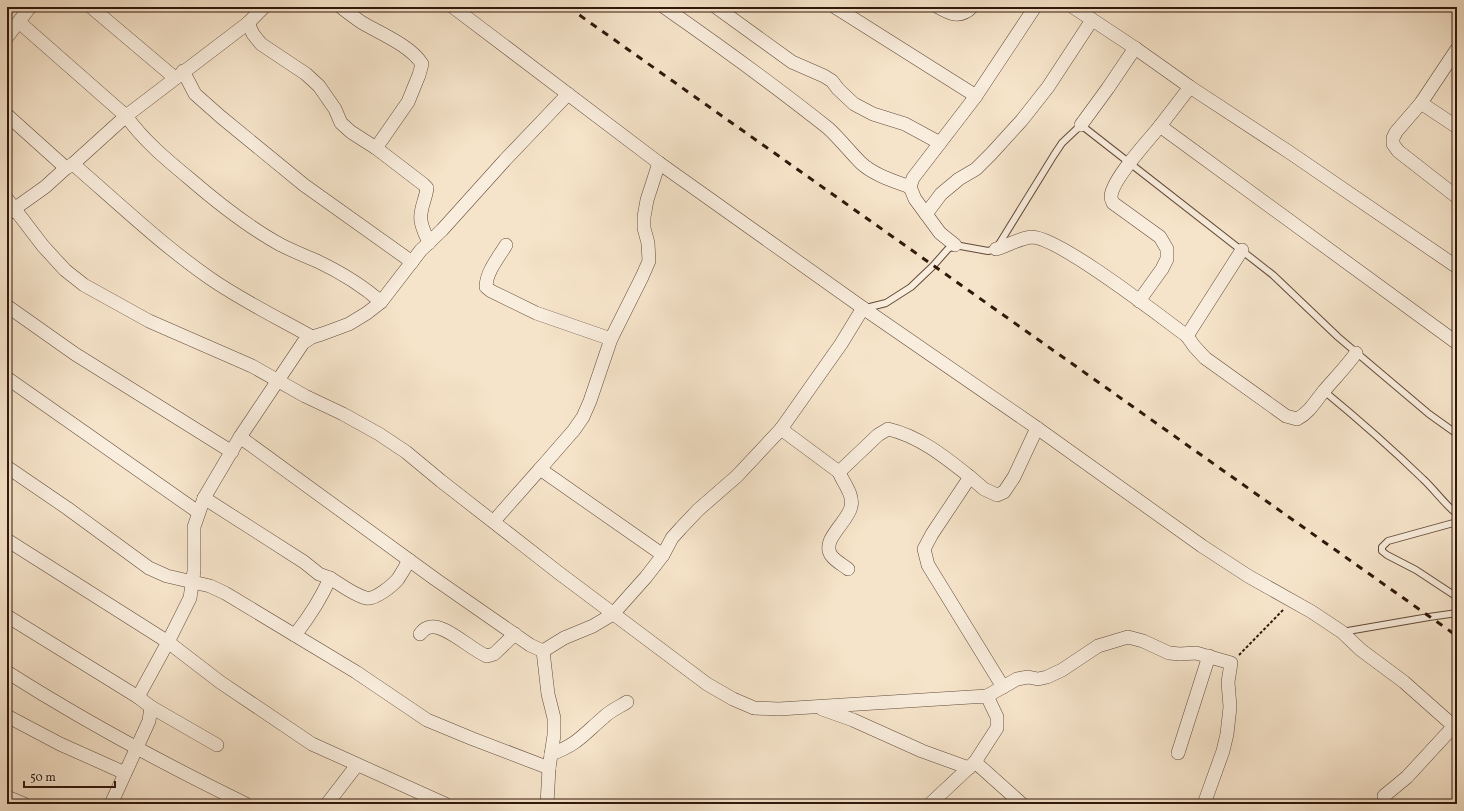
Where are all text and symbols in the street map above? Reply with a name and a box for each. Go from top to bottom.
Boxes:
scale bar [24,763,115,789]
text: 50 m [30,770,56,786]

